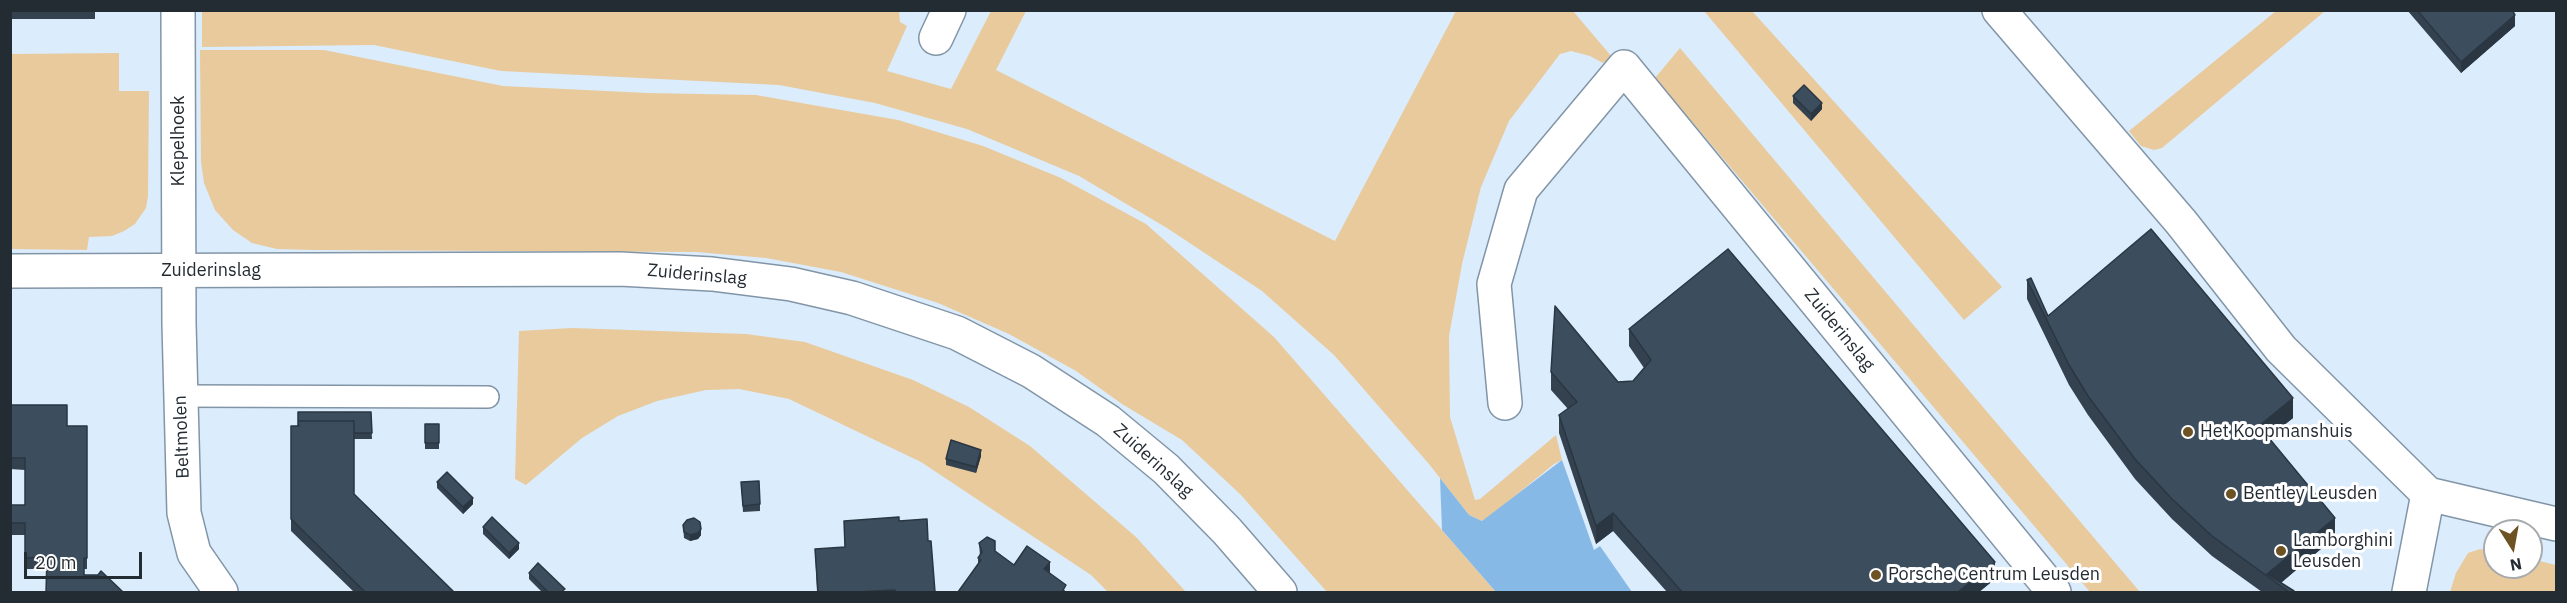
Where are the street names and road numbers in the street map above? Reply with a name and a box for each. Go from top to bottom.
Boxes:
street label: Klepelhoek [168,95,190,187]
street label: Zuiderinslag [161,260,261,282]
street label: Zuiderinslag [646,260,748,290]
street label: Zuiderinslag [1799,285,1879,375]
street label: Beltmolen [170,395,194,479]
street label: Zuiderinslag [1109,420,1197,502]

